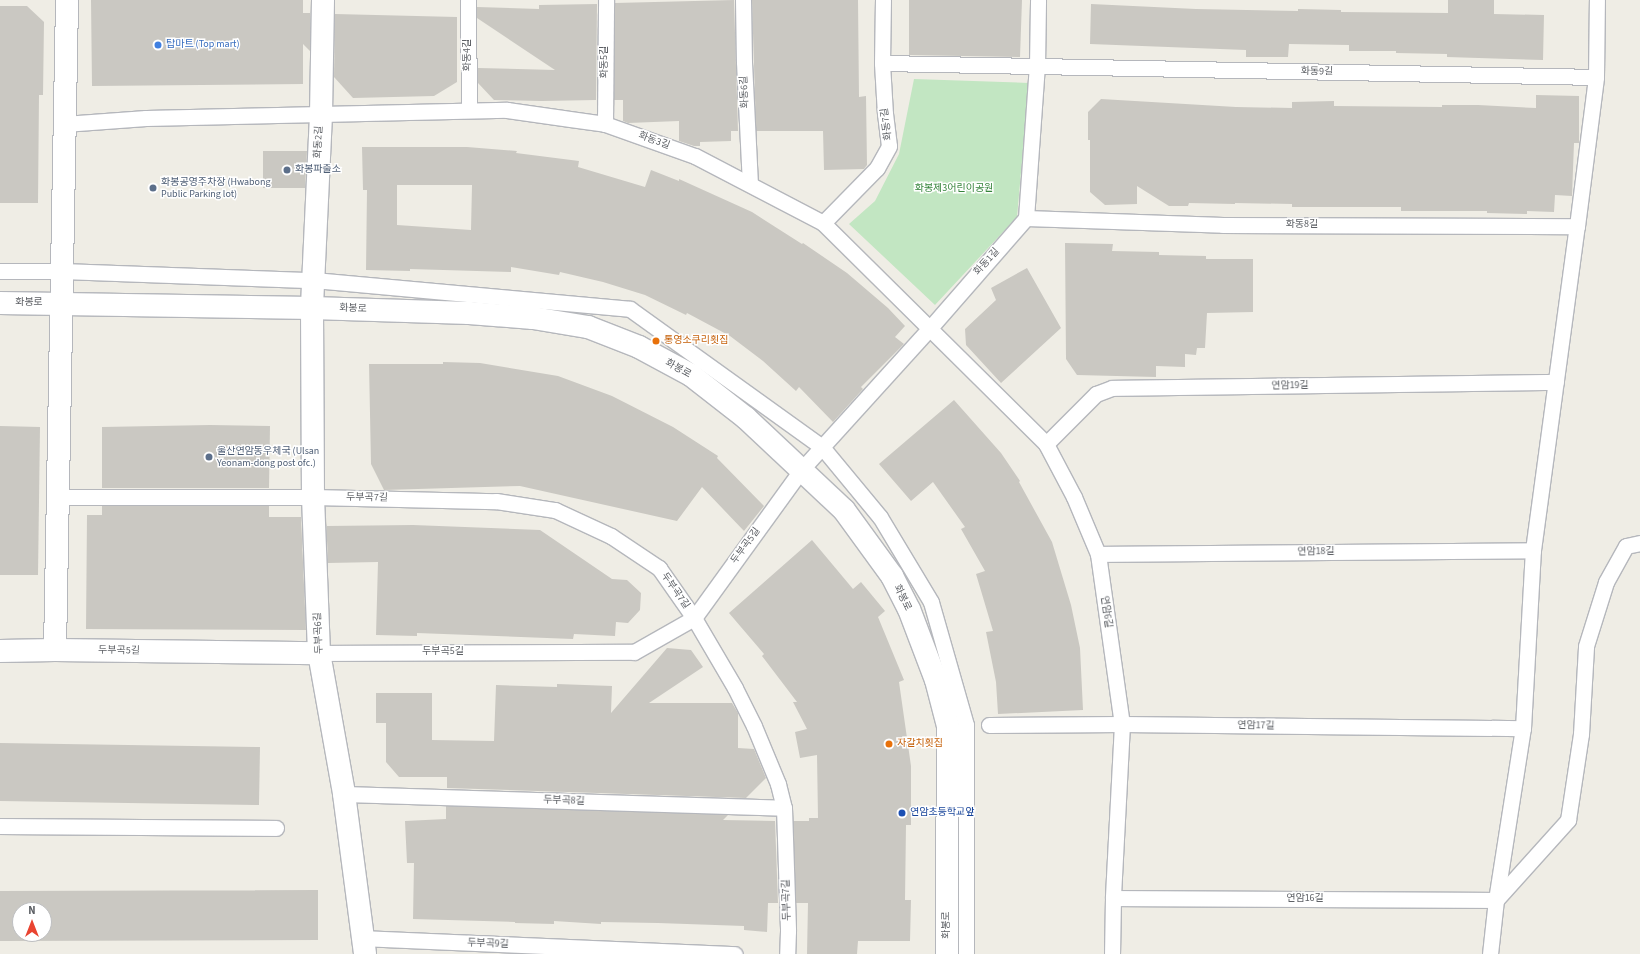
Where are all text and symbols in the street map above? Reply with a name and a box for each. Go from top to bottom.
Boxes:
place label: 탑마트 (Top mart) [166,39,240,51]
street label: 화동4길 [462,39,474,71]
marker: 탑마트 (Top mart) [153,40,163,50]
street label: 화동5길 [599,46,611,78]
street label: 화동9길 [1301,66,1333,78]
street label: 화동6길 [738,75,752,109]
street label: 화동7길 [879,107,895,141]
street label: 화동2길 [312,125,326,159]
street label: 화동3길 [637,130,671,152]
place label: 화봉파출소 [295,164,341,176]
marker: 화봉파출소 [282,165,292,175]
place label: 화봉공영주차장 (Hwabong Public Parking lot) [161,176,271,200]
marker: 화봉공영주차장 (Hwabong Public Parking lot) [148,183,158,193]
park label: 화봉제3어린이공원 [915,183,993,195]
street label: 화동8길 [1286,219,1318,231]
street label: 화동1길 [972,246,1002,278]
street label: 화봉로 [15,297,43,309]
street label: 화봉로 [339,303,367,315]
place label: 통영소쿠리횟집 [664,335,728,347]
marker: 통영소쿠리횟집 [651,336,661,346]
street label: 화봉로 [663,357,693,381]
street label: 연암19길 [1271,380,1309,392]
place label: 울산연암동우체국 (Ulsan Yeonam-dong post ofc.) [217,445,319,468]
marker: 울산연암동우체국 (Ulsan Yeonam-dong post ofc.) [204,452,214,462]
street label: 두부곡7길 [346,492,388,504]
street label: 두부곡5길 [729,526,763,566]
street label: 연암18길 [1297,546,1335,558]
street label: 두부곡7길 [658,570,692,612]
street label: 화봉로 [891,583,913,613]
street label: 연암6길 [1098,595,1114,629]
street label: 두부곡6길 [312,612,326,654]
street label: 두부곡5길 [98,645,140,657]
street label: 두부곡5길 [422,646,464,658]
street label: 연암17길 [1237,720,1275,732]
place label: 자갈치횟집 [897,738,943,750]
marker: 자갈치횟집 [884,739,894,749]
street label: 두부곡8길 [543,794,585,808]
place label: 연암초등학교앞 [910,807,974,819]
marker: 연암초등학교앞 [897,808,907,818]
street label: 두부곡7길 [780,879,794,921]
street label: 연암16길 [1286,893,1324,905]
north arrow [12,902,52,942]
text: N [28,903,36,918]
street label: 화봉로 [941,911,953,939]
street label: 두부곡9길 [467,937,509,951]

